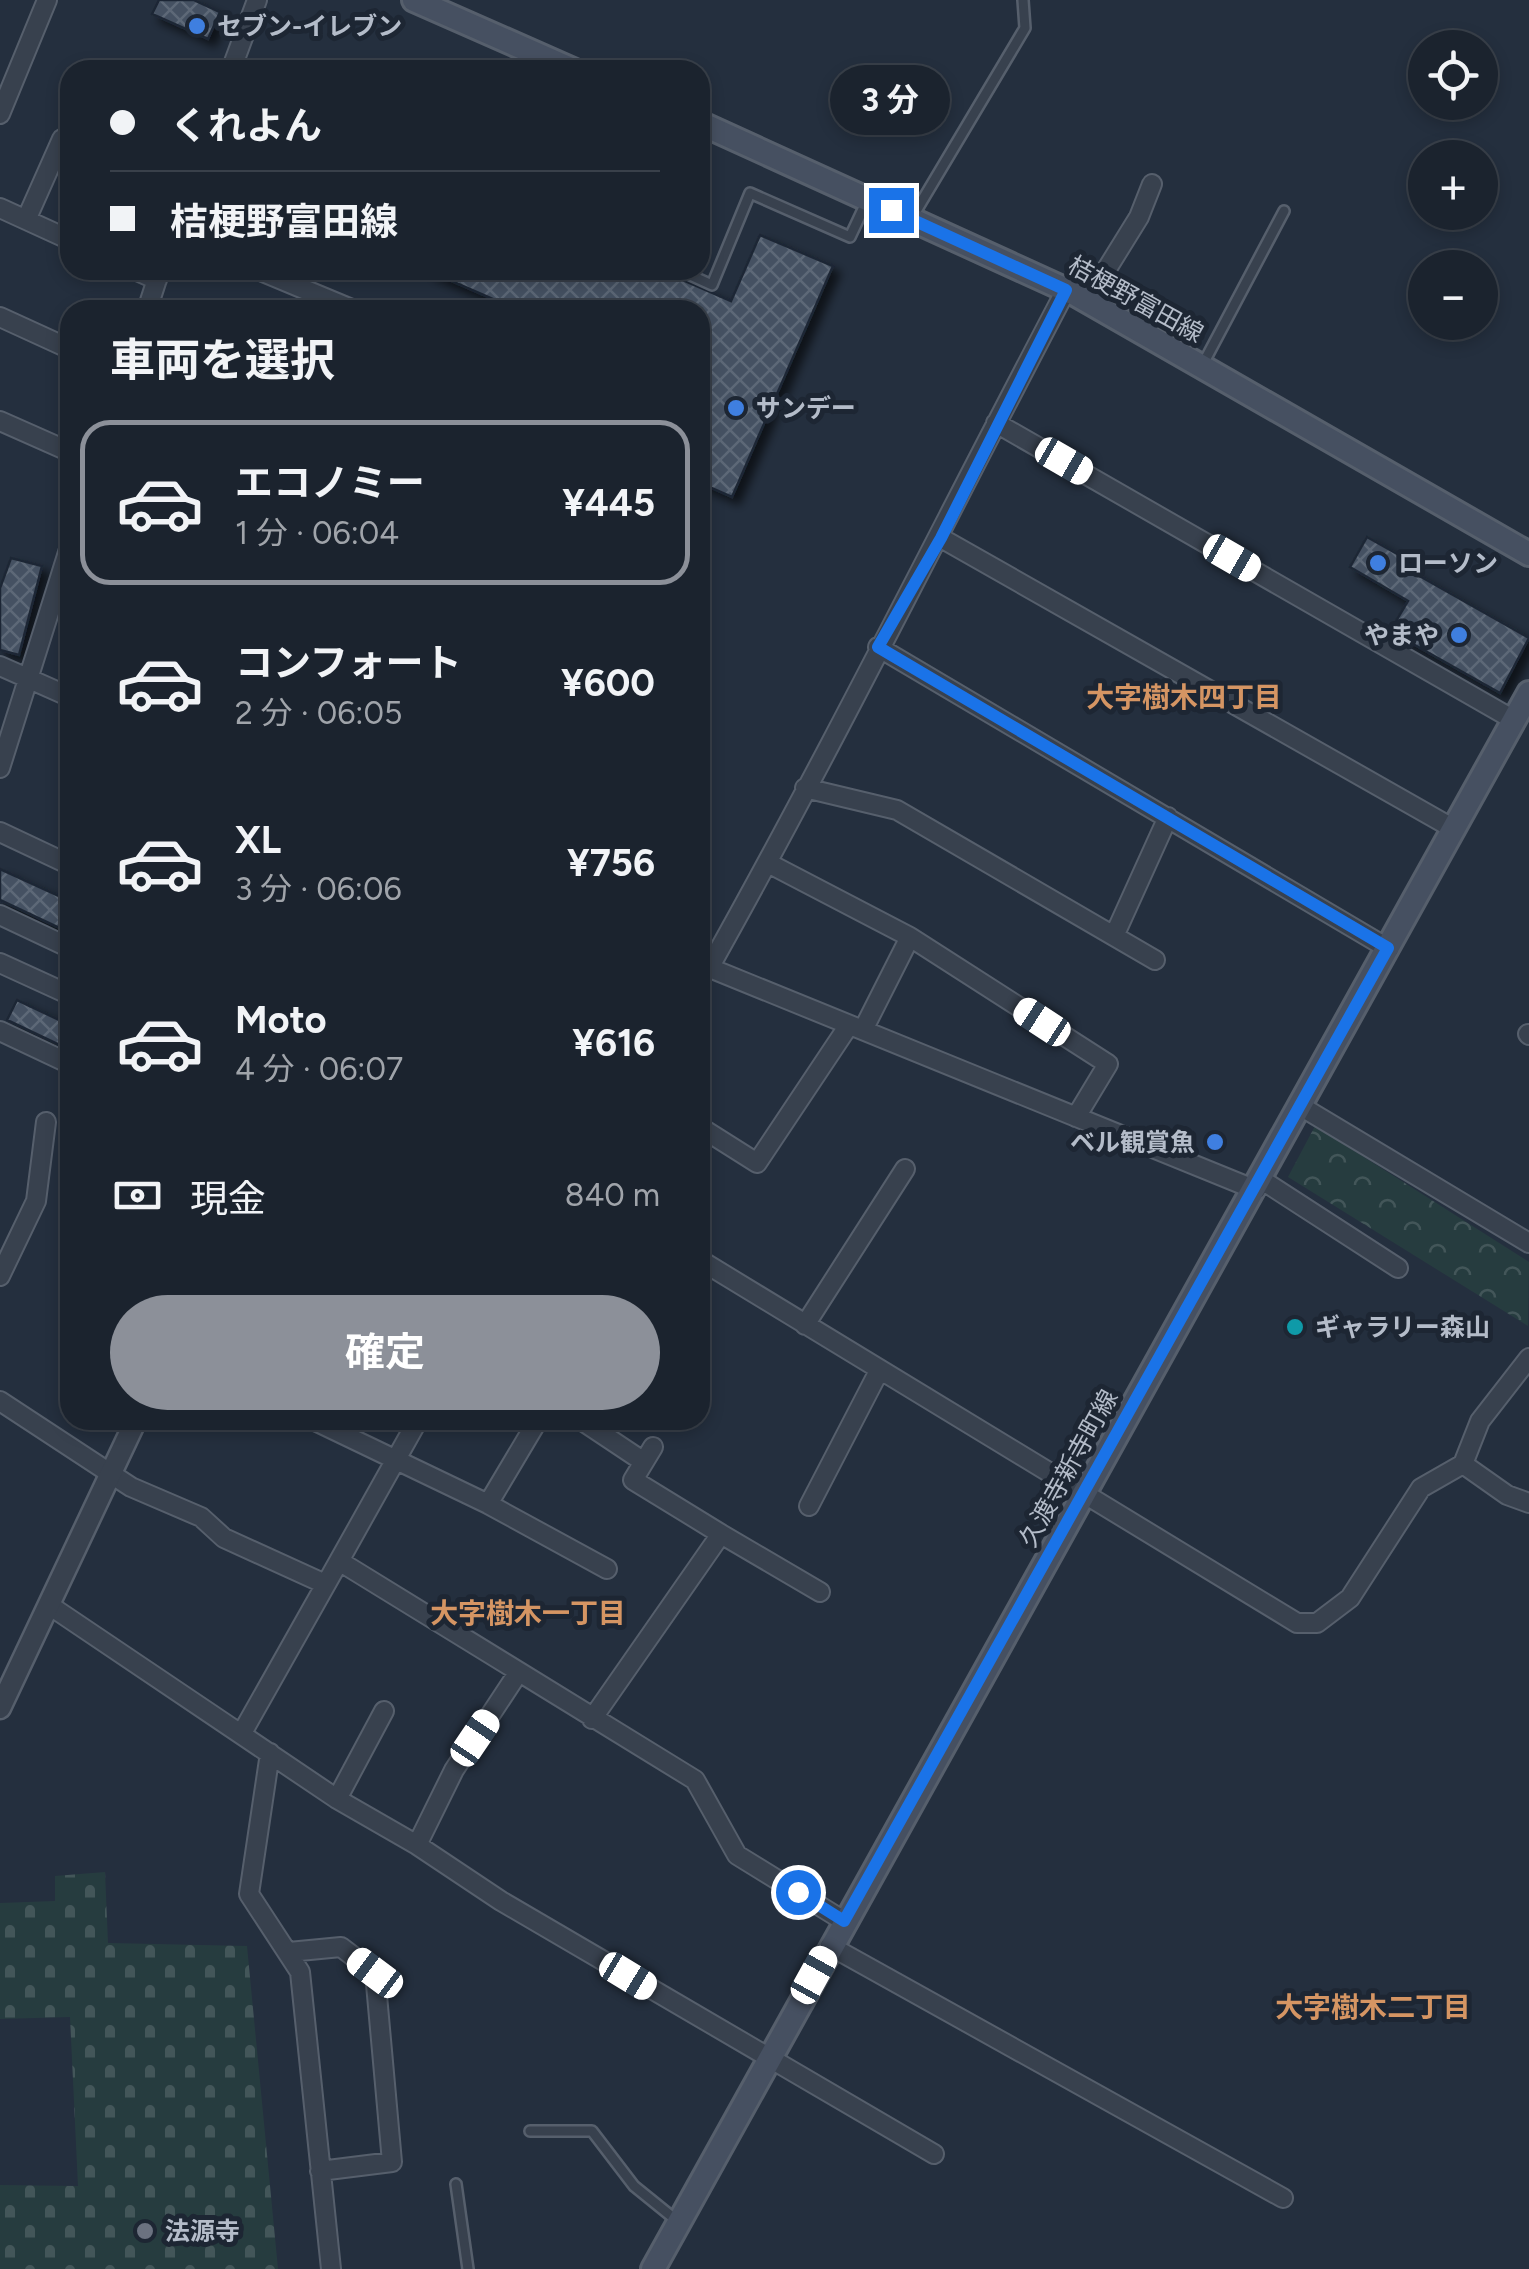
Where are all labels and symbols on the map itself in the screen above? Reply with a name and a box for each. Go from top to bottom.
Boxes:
place label: セブン-イレブン [217,11,402,41]
marker: セブン-イレブン [186,15,208,37]
callout: 3 分 [831,65,951,135]
route end [869,188,914,233]
street label: 桔梗野富田線 [1063,250,1209,348]
place label: サンデー [756,393,856,423]
marker: サンデー [725,397,747,419]
car [1031,433,1097,489]
car [1199,530,1265,586]
place label: ローソン [1398,548,1498,578]
marker: ローソン [1367,552,1389,574]
place label: やまや [1364,620,1439,650]
marker: やまや [1448,624,1470,646]
district label: 大字樹木四丁目 [1086,680,1282,714]
car [1009,993,1075,1051]
place label: ベル観賞魚 [1070,1127,1195,1157]
marker: ベル観賞魚 [1204,1131,1226,1153]
place label: ギャラリー森山 [1315,1312,1490,1342]
marker: ギャラリー森山 [1284,1316,1306,1338]
street label: 久渡寺新寺町線 [1012,1384,1124,1552]
district label: 大字樹木一丁目 [430,1596,626,1630]
car [446,1705,504,1771]
route start [776,1870,821,1915]
car [786,1941,842,2009]
car [342,1943,408,2003]
car [595,1948,661,2004]
district label: 大字樹木二丁目 [1275,1990,1471,2024]
place label: 法源寺 [165,2216,240,2246]
marker: 法源寺 [134,2220,156,2242]

